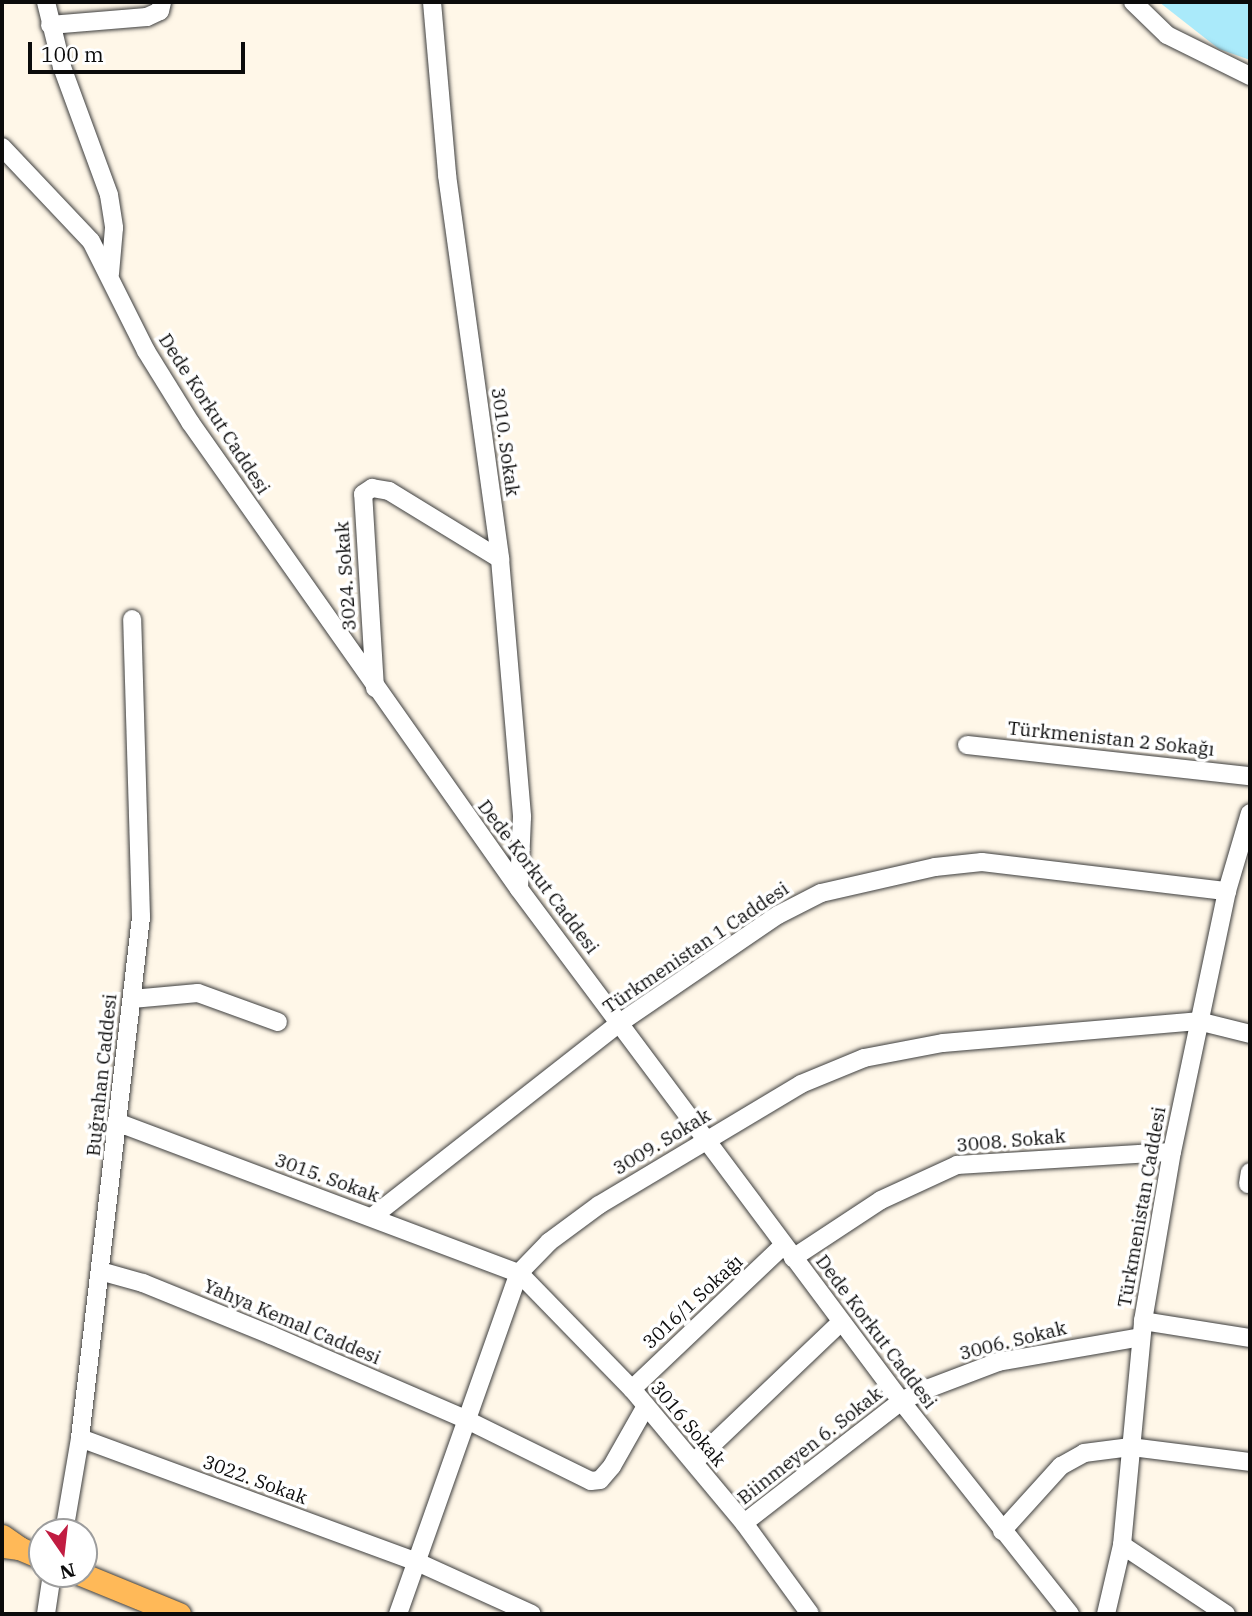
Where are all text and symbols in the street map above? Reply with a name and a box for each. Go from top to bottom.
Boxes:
scale bar [32,28,248,72]
text: 100 m [41,40,104,68]
street label: Dede Korkut Caddesi [154,329,274,499]
street label: 3010. Sokak [486,386,524,498]
street label: 3024. Sokak [331,521,361,631]
street label: Türkmenistan 2 Sokağı [1006,717,1216,761]
street label: Dede Korkut Caddesi [473,796,603,958]
street label: Türkmenistan 1 Caddesi [599,877,793,1019]
street label: Buğrahan Caddesi [82,993,122,1157]
street label: 3009. Sokak [609,1104,715,1180]
street label: Türkmenistan Caddesi [1113,1105,1171,1309]
street label: 3008. Sokak [955,1125,1067,1157]
street label: 3015. Sokak [272,1149,382,1207]
street label: 3016/1 Sokağı [638,1250,748,1354]
street label: Dede Korkut Caddesi [811,1251,941,1413]
street label: Yahya Kemal Caddesi [200,1274,384,1370]
street label: 3006. Sokak [957,1317,1069,1365]
street label: 3016 Sokak [646,1377,730,1471]
street label: Biinmeyen 6. Sokak [733,1383,887,1509]
street label: 3022. Sokak [200,1451,310,1509]
north arrow [28,1518,98,1588]
text: N [57,1558,78,1585]

